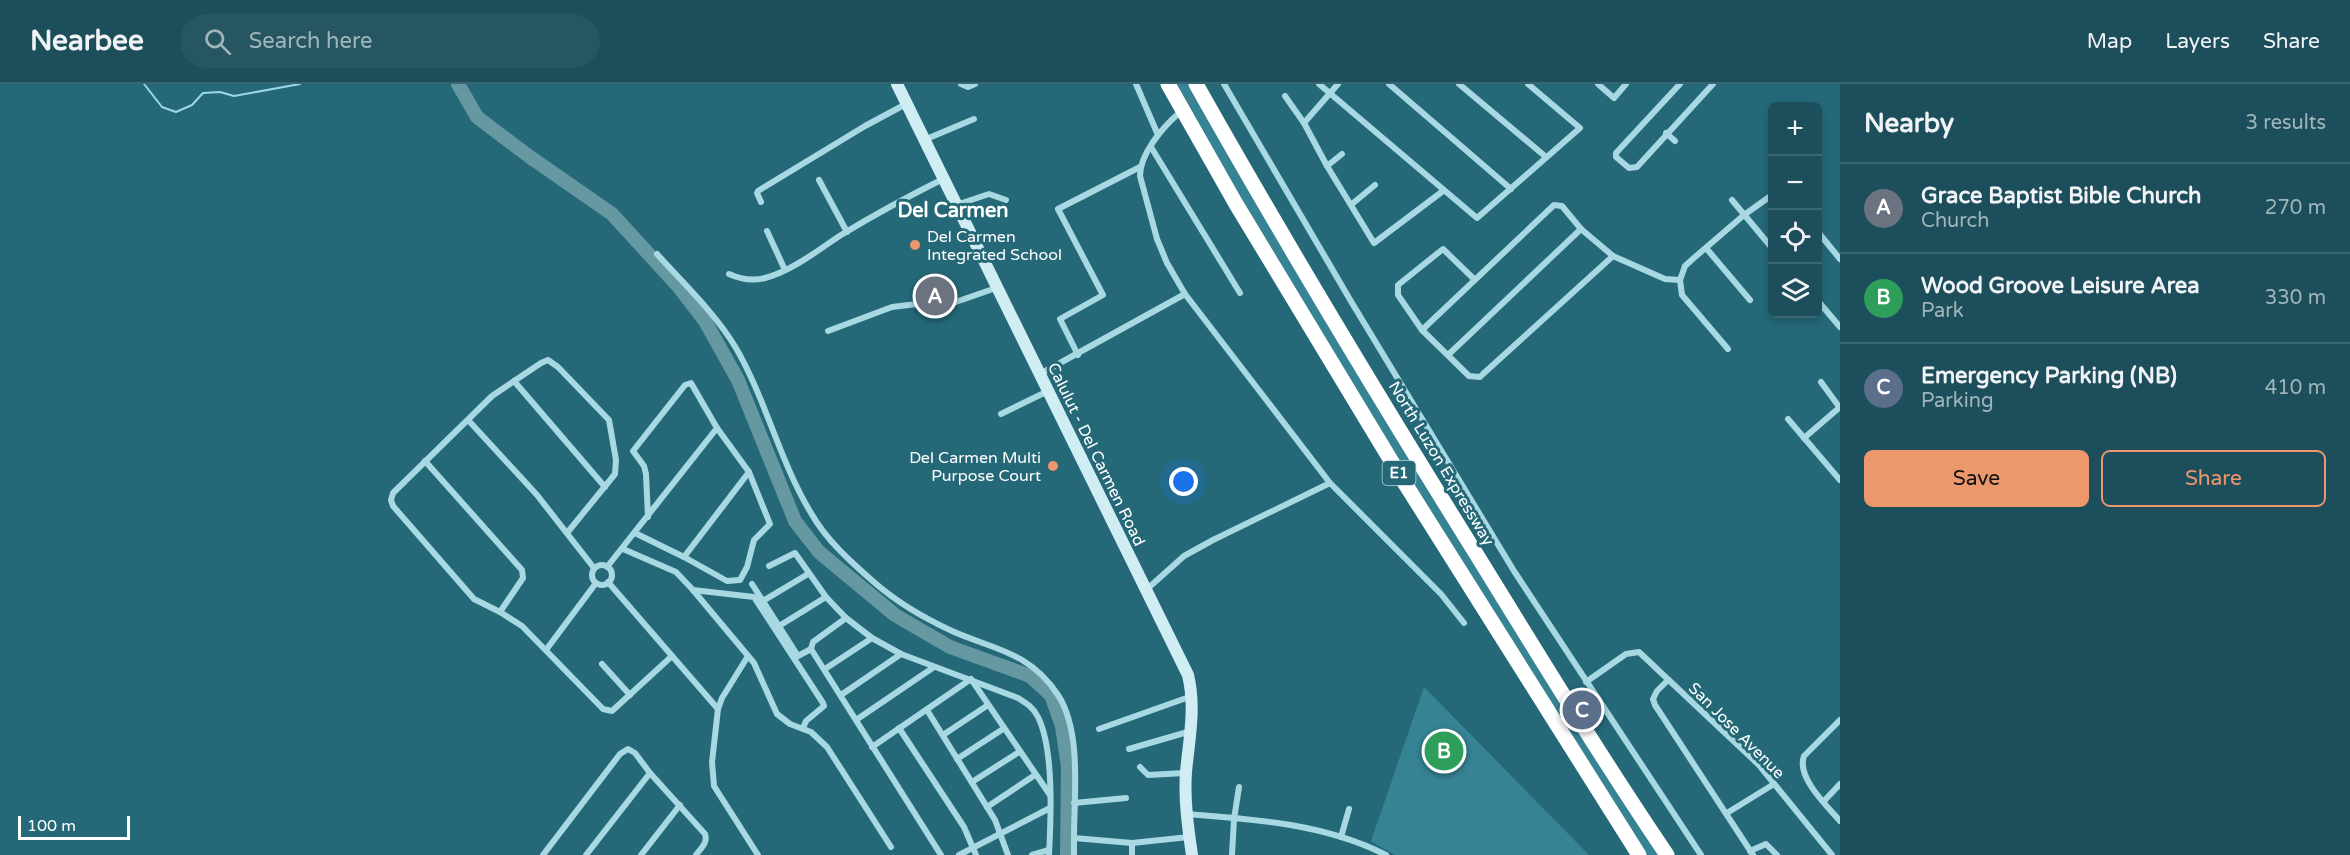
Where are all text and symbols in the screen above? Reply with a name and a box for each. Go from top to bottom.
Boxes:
search box [180,14,600,68]
text: Nearbee [30,24,144,58]
icon: search [201,25,234,58]
text: Search here [249,28,372,54]
text: Map [2087,29,2132,54]
text: Layers [2165,29,2230,54]
text: Share [2263,29,2320,54]
map controls [1768,102,1822,318]
button: + [1768,102,1822,156]
text: Nearby [1864,108,1954,139]
text: 3 results [2246,111,2326,135]
button: − [1768,156,1822,210]
text: Grace Baptist Bible Church [1921,183,2201,209]
text: A [1876,196,1891,220]
text: 270 m [2265,196,2326,220]
district label: Del Carmen [898,199,1008,223]
text: Church [1921,209,1989,233]
button: locate [1768,210,1822,264]
place label: Del Carmen Integrated School [927,227,1062,265]
marker: Del Carmen Integrated School [908,238,922,252]
button: layers [1768,264,1822,318]
text: Wood Groove Leisure Area [1921,273,2200,299]
pin: A [916,274,954,318]
text: B [1877,286,1890,310]
text: 330 m [2265,286,2326,310]
text: Park [1921,299,1964,323]
street label: Calulut - Del Carmen Road [1043,359,1149,549]
text: Emergency Parking (NB) [1921,363,2177,389]
text: C [1877,376,1890,400]
text: 410 m [2265,376,2326,400]
street label: North Luzon Expressway [1384,378,1498,550]
text: Parking [1921,389,1994,413]
place label: Del Carmen Multi Purpose Court [909,448,1041,486]
button: Save [1864,450,2089,507]
button: Share [2101,450,2326,507]
marker: Del Carmen Multi Purpose Court [1046,459,1060,473]
road number: E1 [1382,461,1416,485]
your location [1169,467,1198,496]
street label: San Jose Avenue [1684,678,1789,783]
pin: C [1562,688,1602,732]
pin: B [1424,728,1464,774]
scale bar [18,813,130,840]
text: 100 m [27,816,76,836]

